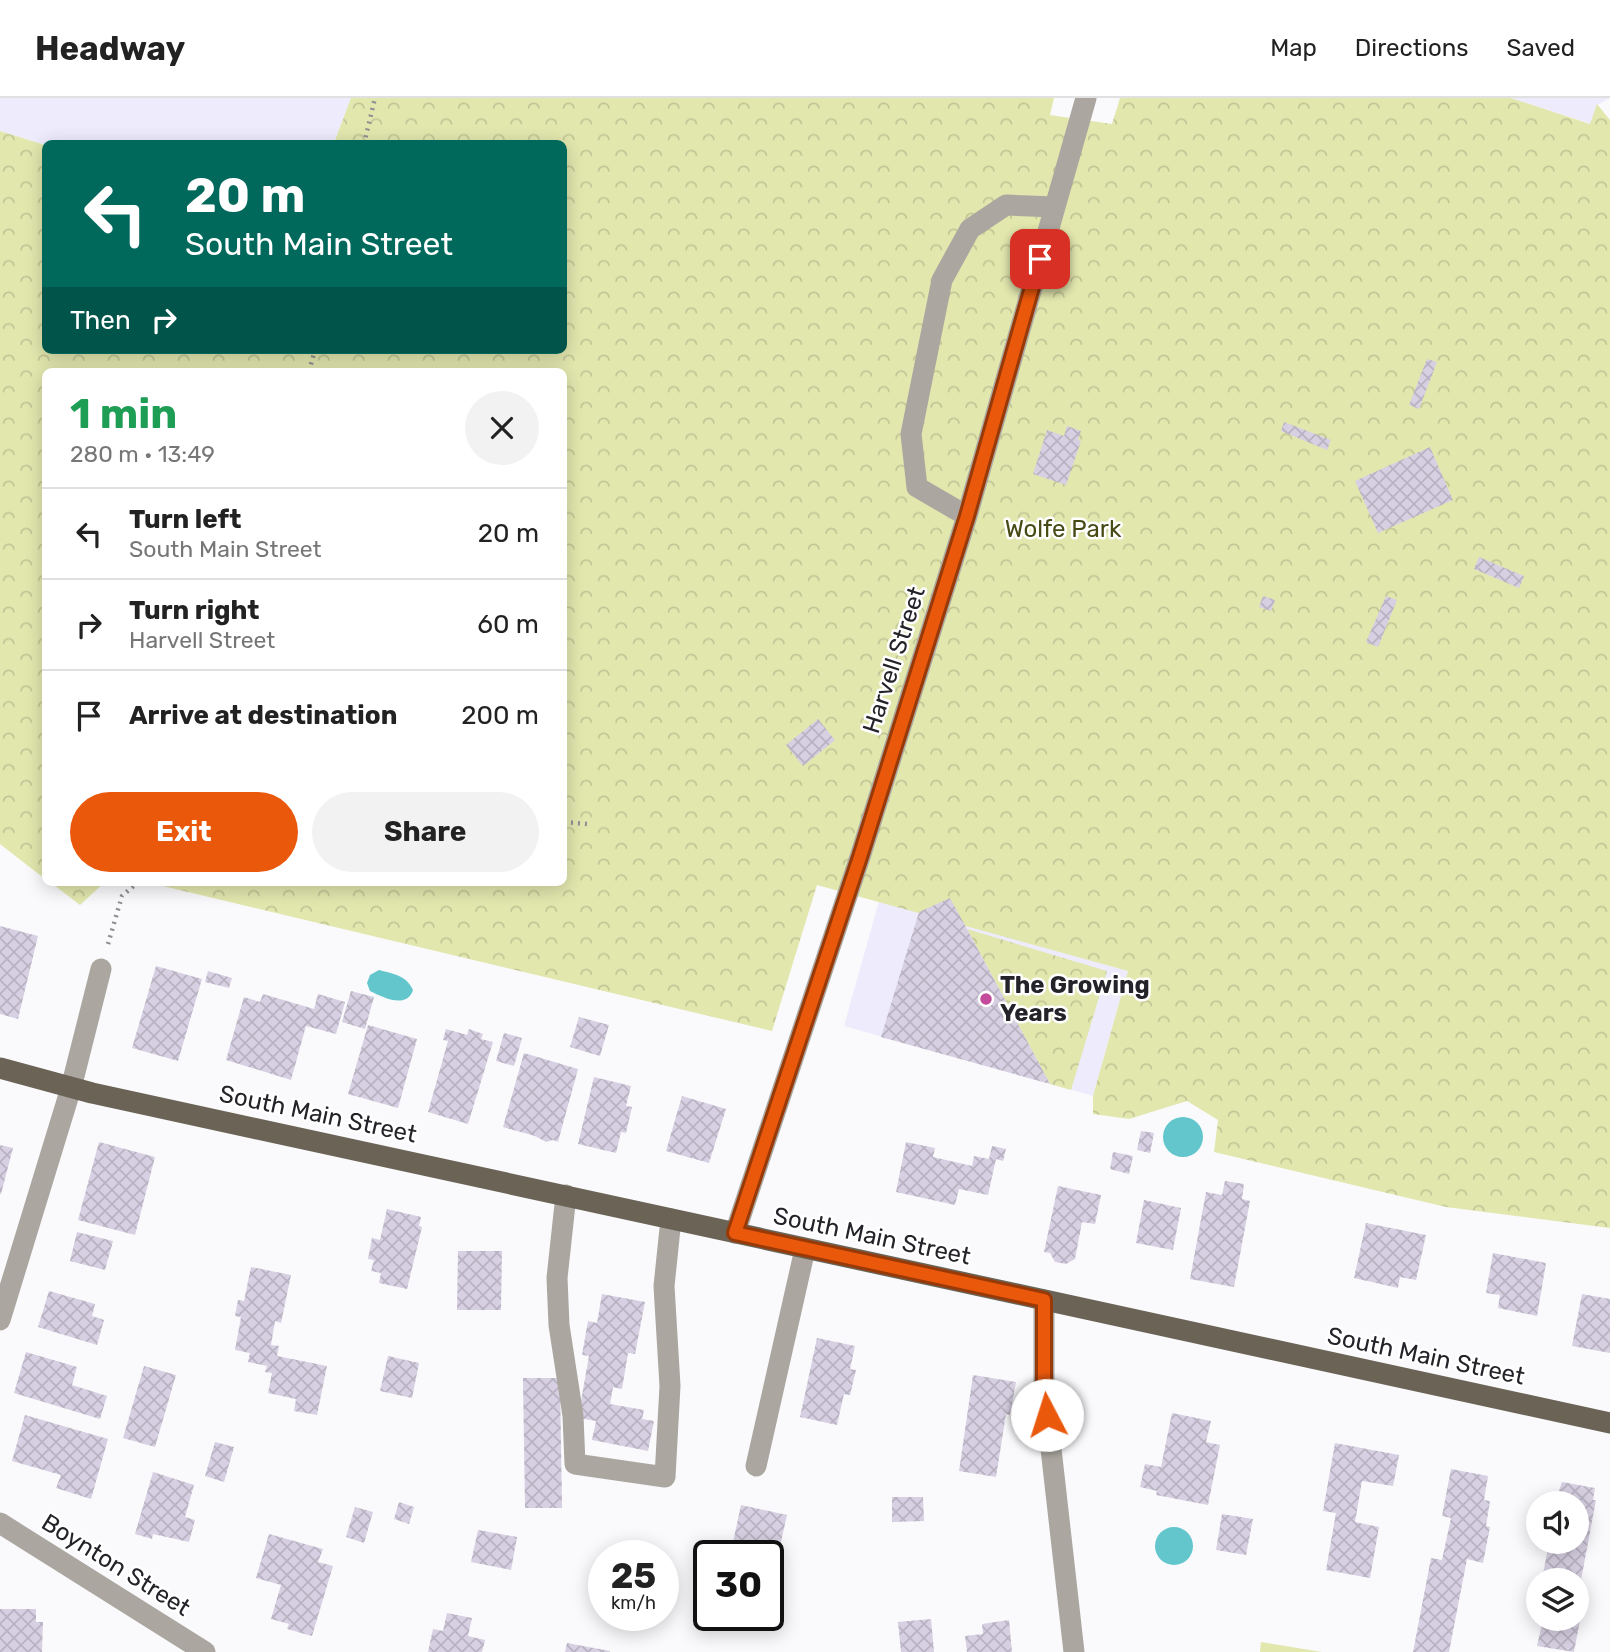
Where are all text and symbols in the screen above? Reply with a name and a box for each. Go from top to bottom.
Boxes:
text: Headway [35,29,185,68]
text: Map [1270,34,1317,62]
text: Directions [1355,34,1468,62]
text: Saved [1506,34,1575,62]
text: 20 m [185,166,306,224]
icon: left [70,168,161,259]
text: South Main Street [185,225,453,263]
pin [1010,229,1070,289]
icon: arrive [1021,240,1059,278]
icon: right [145,301,183,339]
text: Then [70,305,131,336]
text: 1 min [70,389,177,439]
button: close [465,391,539,465]
text: 280 m · 13:49 [70,440,215,468]
text: Turn left [129,504,241,535]
icon: left [70,515,108,553]
park label: Wolfe Park [1005,515,1122,543]
text: 20 m [478,518,539,549]
text: South Main Street [129,535,322,563]
street label: Harvell Street [857,583,931,737]
text: Turn right [129,595,259,626]
icon: right [70,606,108,644]
text: 60 m [477,609,539,640]
text: Harvell Street [129,626,275,654]
icon: arrive [70,697,108,735]
text: Arrive at destination [129,700,397,731]
text: 200 m [461,700,539,731]
button: Exit [70,792,298,872]
button: Share [312,792,539,872]
place label: The Growing Years [1000,971,1150,1027]
marker: The Growing Years [978,991,994,1007]
street label: South Main Street [217,1079,419,1149]
street label: South Main Street [771,1201,973,1271]
street label: South Main Street [1325,1321,1527,1391]
position arrow [1010,1378,1084,1452]
map controls [1526,1491,1589,1631]
button: sound [1526,1491,1589,1554]
street label: Boynton Street [37,1508,195,1622]
speed limit sign: 30 [693,1540,784,1631]
text: 25 [611,1555,656,1597]
button: layers [1526,1568,1589,1631]
text: km/h [611,1592,656,1614]

